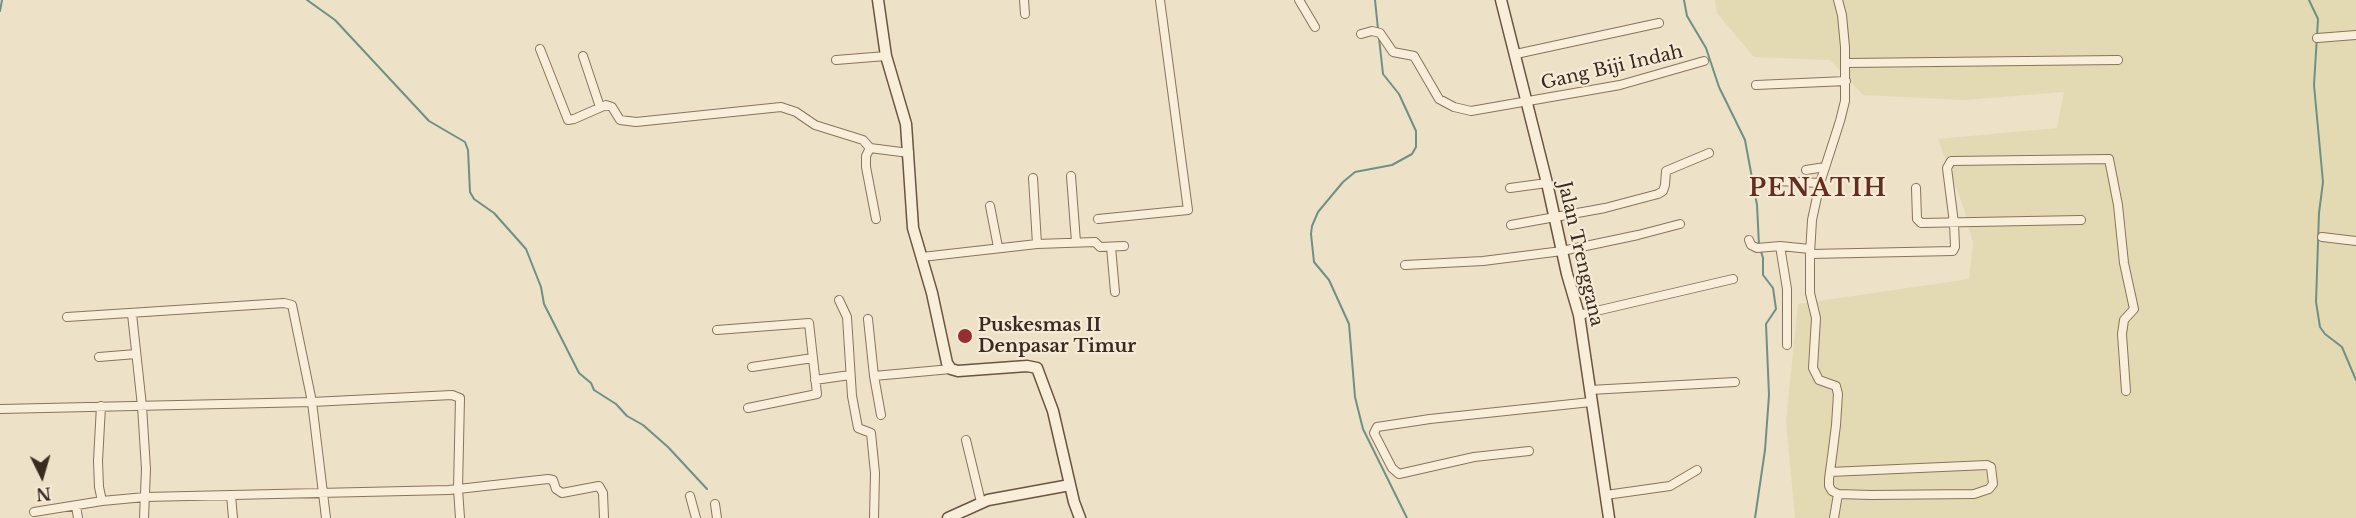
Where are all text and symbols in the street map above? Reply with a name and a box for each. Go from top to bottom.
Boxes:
street label: Gang Biji Indah [1539,41,1685,95]
district label: PENATIH [1749,175,1887,203]
street label: Jalan Trenggana [1553,179,1607,329]
place label: Puskesmas II Denpasar Timur [978,315,1136,358]
marker: Puskesmas II Denpasar Timur [956,327,974,345]
north arrow [12,446,72,506]
text: N [35,483,52,505]

